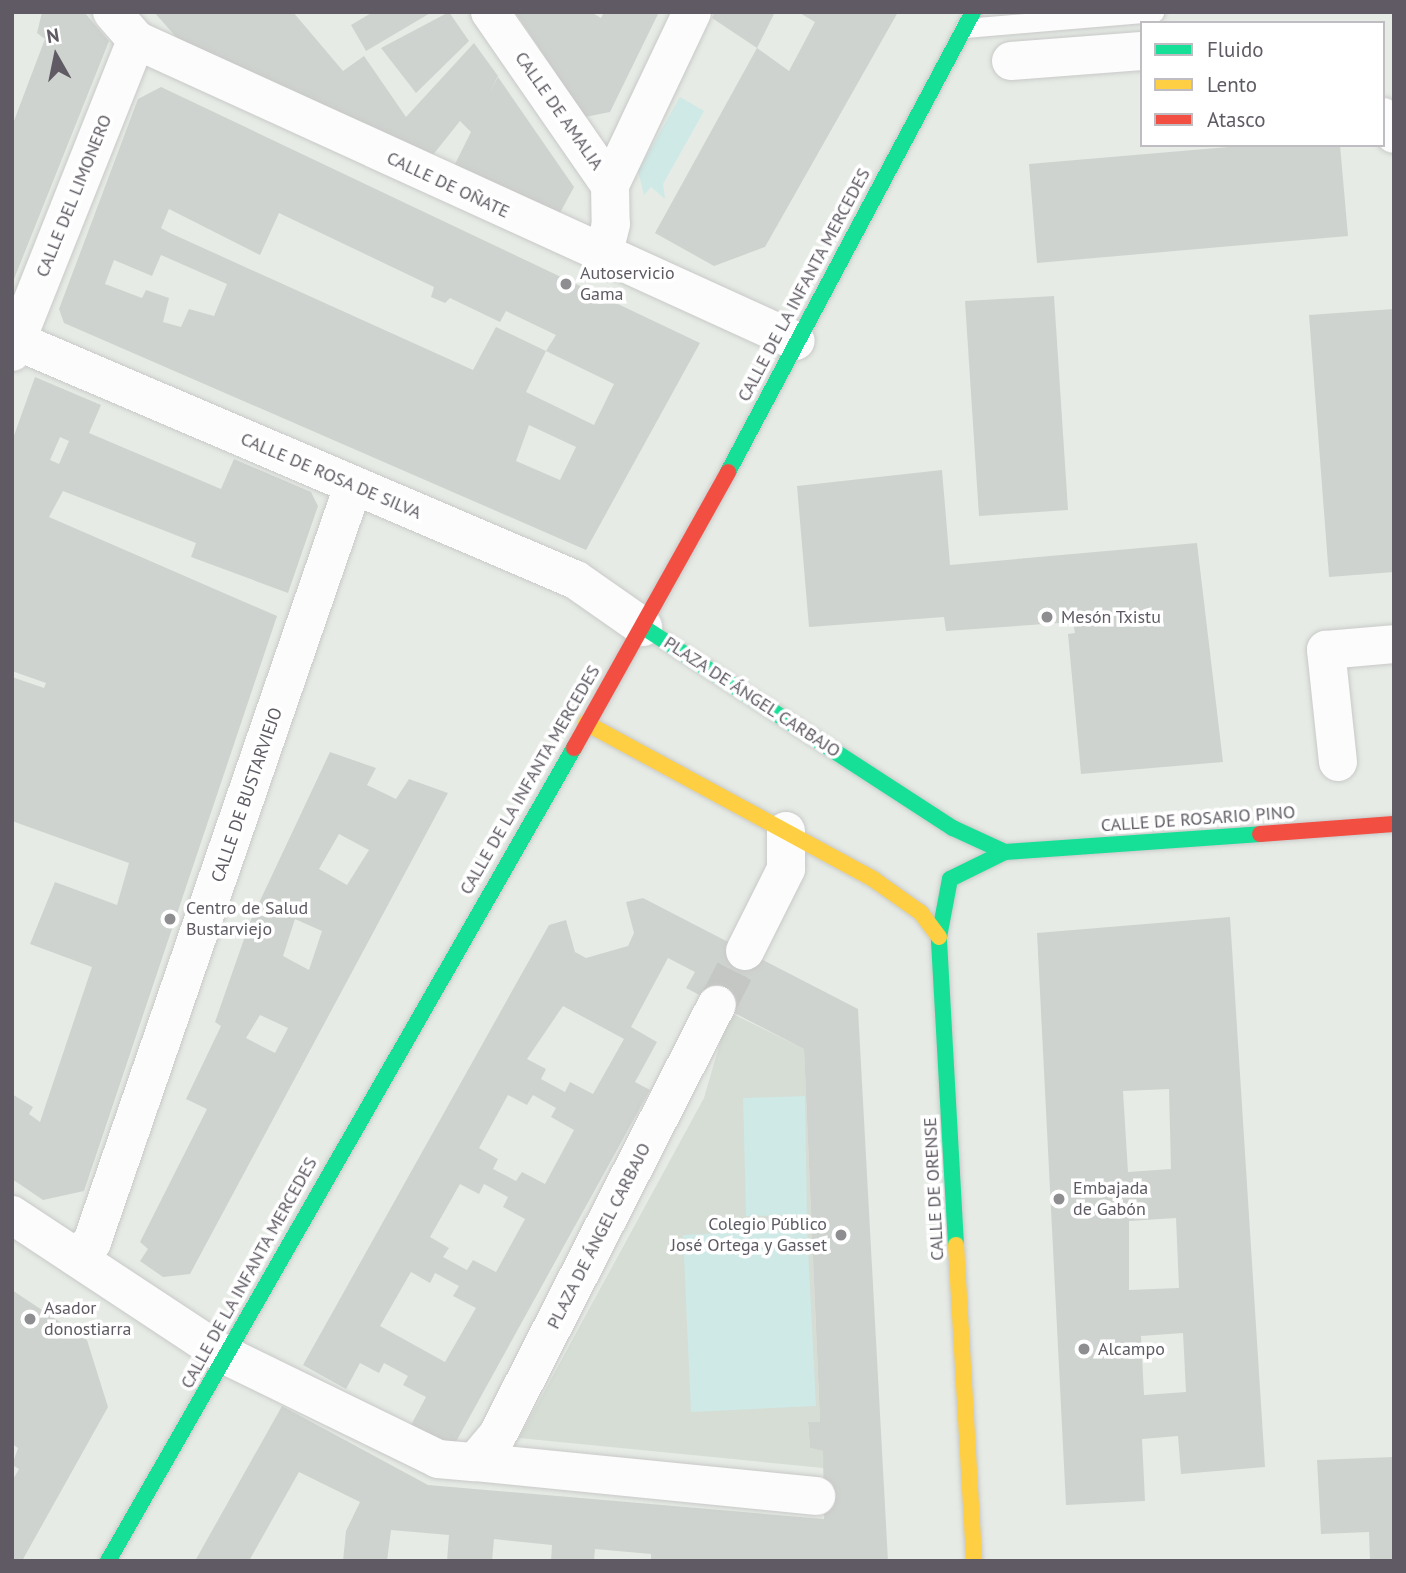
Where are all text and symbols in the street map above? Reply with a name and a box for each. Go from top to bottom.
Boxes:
north arrow [21,21,91,91]
legend [1140,21,1385,147]
text: N [45,22,61,48]
text: Fluido [1207,36,1264,63]
street label: CALLE DE AMALIA [510,47,608,175]
text: Lento [1207,71,1257,98]
text: Atasco [1207,106,1266,133]
street label: CALLE DEL LIMONERO [31,111,117,281]
street label: CALLE DE OÑATE [383,147,513,223]
street label: CALLE DE LA INFANTA MERCEDES [733,164,875,406]
place label: Autoservicio Gama [580,263,675,306]
marker: Autoservicio Gama [558,276,574,292]
street label: CALLE DE ROSA DE SILVA [237,428,425,524]
place label: Mesón Txistu [1061,606,1161,628]
marker: Mesón Txistu [1039,609,1055,625]
street label: PLAZA DE ÁNGEL CARBAJO [659,631,845,763]
street label: CALLE DE LA INFANTA MERCEDES [455,661,605,899]
street label: CALLE DE BUSTARVIEJO [207,705,287,885]
street label: CALLE DE ROSARIO PINO [1100,801,1296,837]
place label: Centro de Salud Bustarviejo [186,898,308,940]
marker: Centro de Salud Bustarviejo [160,909,180,929]
street label: CALLE DE ORENSE [919,1117,949,1261]
street label: PLAZA DE ÁNGEL CARBAJO [542,1139,656,1333]
street label: CALLE DE LA INFANTA MERCEDES [176,1153,322,1393]
place label: Embajada de Gabón [1073,1178,1148,1220]
marker: Embajada de Gabón [1051,1191,1067,1207]
place label: Colegio Público José Ortega y Gasset [670,1214,827,1256]
marker: Colegio Público José Ortega y Gasset [833,1227,849,1243]
place label: Asador donostiarra [44,1298,131,1340]
marker: Asador donostiarra [22,1311,38,1327]
place label: Alcampo [1098,1338,1165,1360]
marker: Alcampo [1076,1341,1092,1357]

